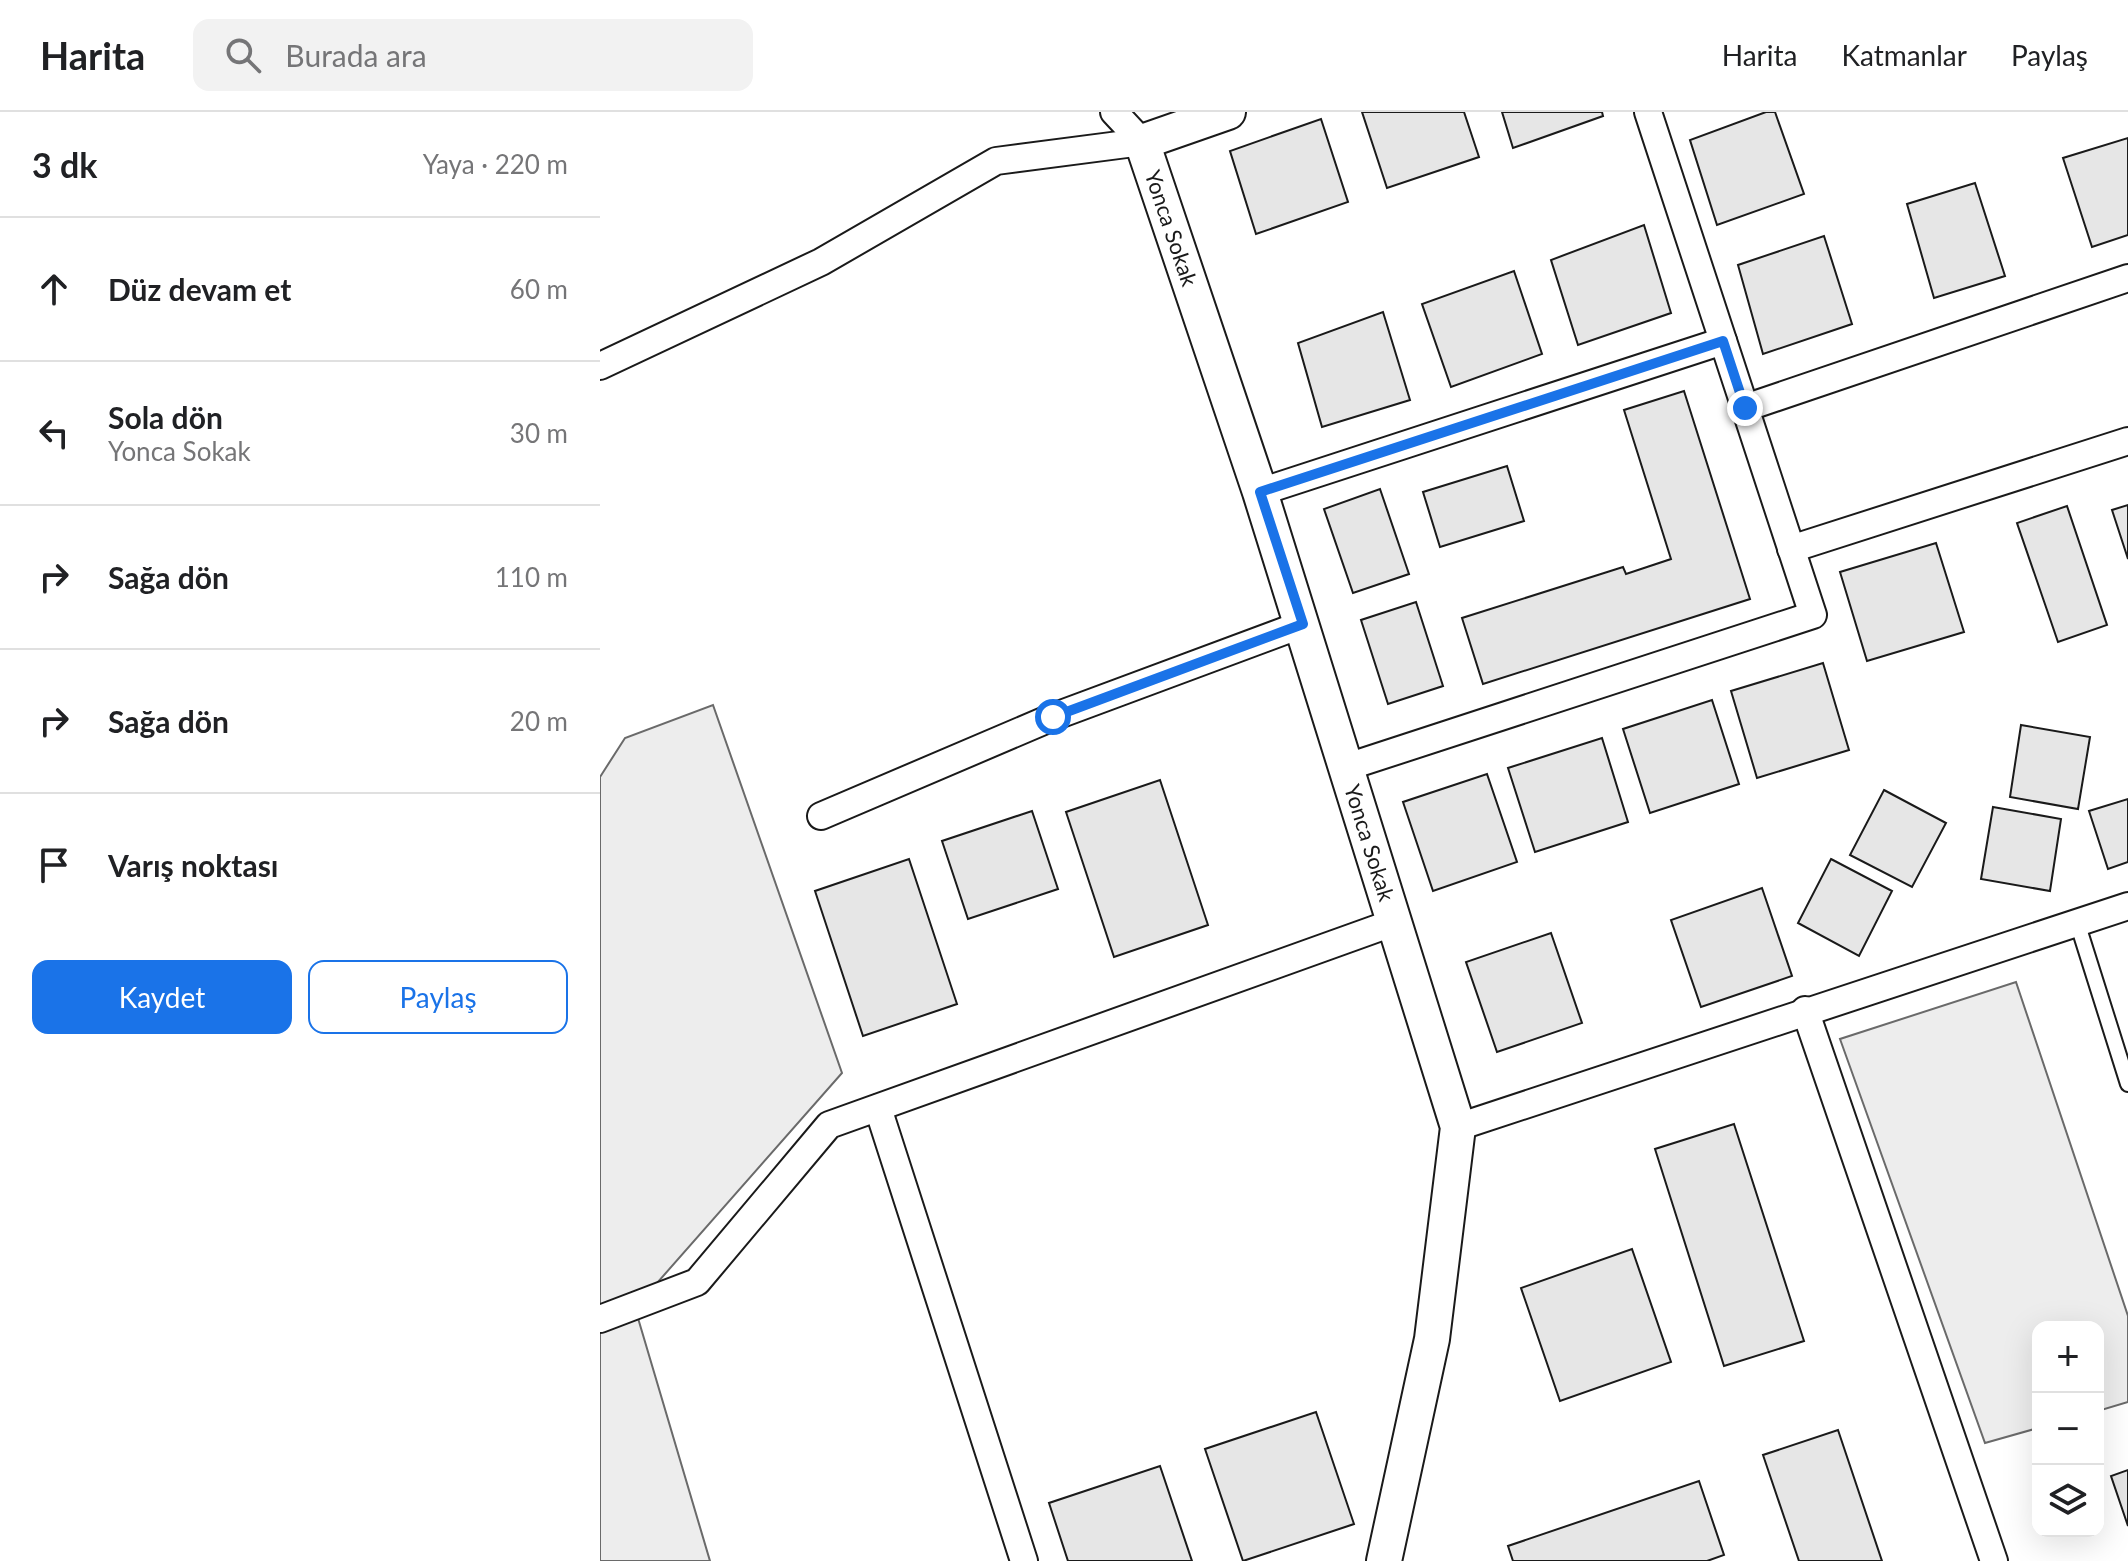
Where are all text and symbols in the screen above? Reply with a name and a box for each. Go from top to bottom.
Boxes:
search box [193,19,753,91]
text: Harita [40,32,145,78]
icon: search [221,33,265,77]
text: Burada ara [285,37,427,73]
text: Harita [1722,38,1797,72]
text: Katmanlar [1841,38,1967,72]
text: Paylaş [2011,38,2088,72]
text: 3 dk [32,144,97,185]
text: Yaya · 220 m [423,148,568,180]
street label: Yonca Sokak [1139,166,1204,290]
icon: ahead [32,267,76,311]
text: Düz devam et [108,271,291,307]
text: 60 m [510,273,568,305]
route end [1727,390,1763,426]
text: Sola dön [108,399,223,435]
icon: left [32,411,76,455]
text: 30 m [510,417,568,449]
text: Yonca Sokak [108,435,251,467]
icon: right [32,555,76,599]
text: Sağa dön [108,559,229,595]
text: 110 m [495,561,568,593]
icon: right [32,699,76,743]
route start [1035,699,1071,735]
text: Sağa dön [108,703,229,739]
text: 20 m [510,705,568,737]
street label: Yonca Sokak [1339,781,1401,905]
icon: arrive [32,843,76,887]
text: Varış noktası [108,847,279,883]
button: Kaydet [32,960,292,1034]
button: Paylaş [308,960,568,1034]
map controls [2032,1321,2104,1537]
button: + [2032,1321,2104,1393]
button: − [2032,1393,2104,1465]
button: layers [2032,1465,2104,1537]

